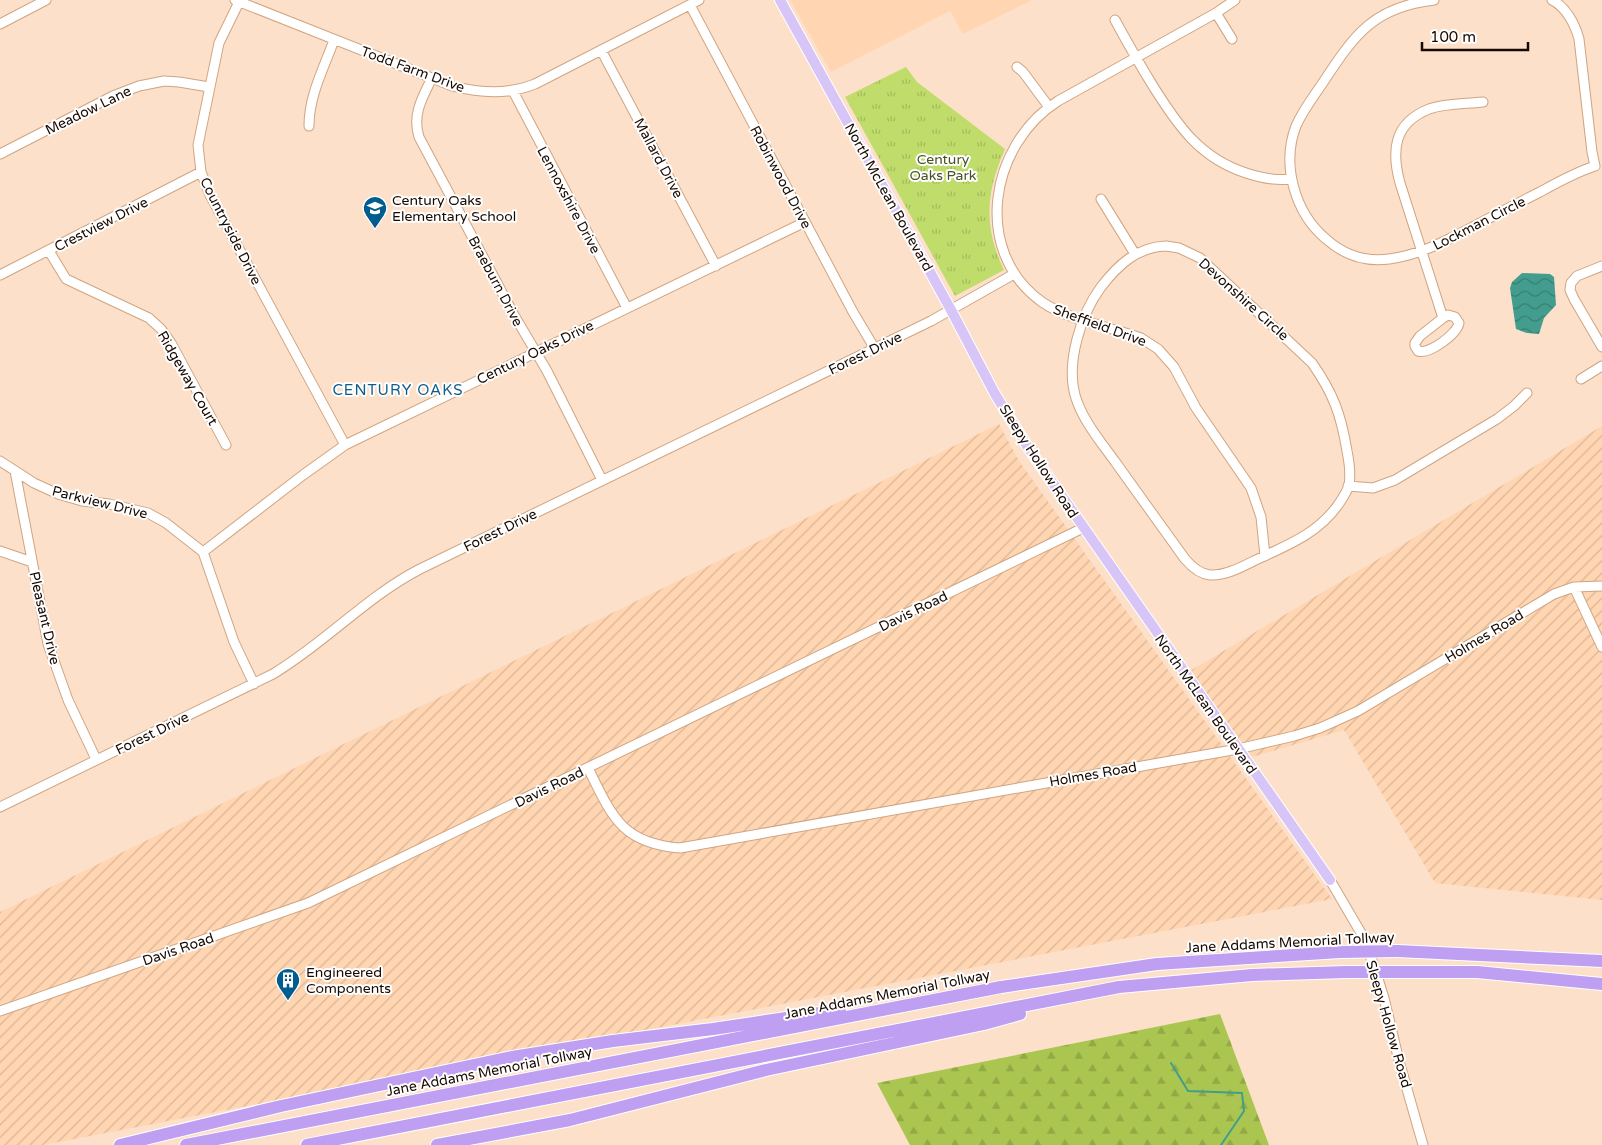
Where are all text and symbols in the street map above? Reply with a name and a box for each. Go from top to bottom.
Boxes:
scale bar [1422,20,1528,52]
text: 100 m [1430,28,1476,46]
street label: Todd Farm Drive [359,43,467,96]
street label: Meadow Lane [42,82,134,139]
street label: Mallard Drive [630,115,687,201]
street label: North McLean Boulevard [841,120,936,274]
street label: Robinwood Drive [746,123,815,232]
street label: Lennoxshire Drive [533,144,604,257]
park label: Century Oaks Park [910,151,977,184]
street label: Countryside Drive [196,175,265,288]
place label: Century Oaks Elementary School [392,192,516,225]
street label: Lockman Circle [1430,193,1529,254]
street label: Crestview Drive [52,194,151,255]
school or university icon: Century Oaks Elementary School [362,195,388,229]
street label: Braeburn Drive [465,233,527,329]
street label: Devonshire Circle [1195,255,1292,344]
street label: Sheffield Drive [1051,301,1149,350]
street label: Century Oaks Drive [474,317,596,388]
street label: Ridgeway Court [154,328,222,429]
street label: Forest Drive [826,328,905,379]
district label: CENTURY OAKS [332,381,464,399]
street label: Sleepy Hollow Road [996,401,1082,521]
street label: Parkview Drive [50,482,149,523]
street label: Forest Drive [461,505,540,556]
street label: Pleasant Drive [26,570,63,666]
street label: Davis Road [876,587,950,635]
street label: Holmes Road [1442,606,1527,667]
street label: North McLean Boulevard [1151,631,1260,777]
street label: Forest Drive [113,708,192,759]
street label: Holmes Road [1048,758,1138,791]
street label: Davis Road [512,763,586,811]
street label: Davis Road [140,929,216,970]
street label: Jane Addams Memorial Tollway [1185,929,1395,956]
street label: Sleepy Hollow Road [1362,958,1415,1090]
place label: Engineered Components [306,964,391,997]
street label: Jane Addams Memorial Tollway [783,966,992,1023]
building icon: Engineered Components [275,967,301,1001]
street label: Jane Addams Memorial Tollway [385,1043,594,1100]

